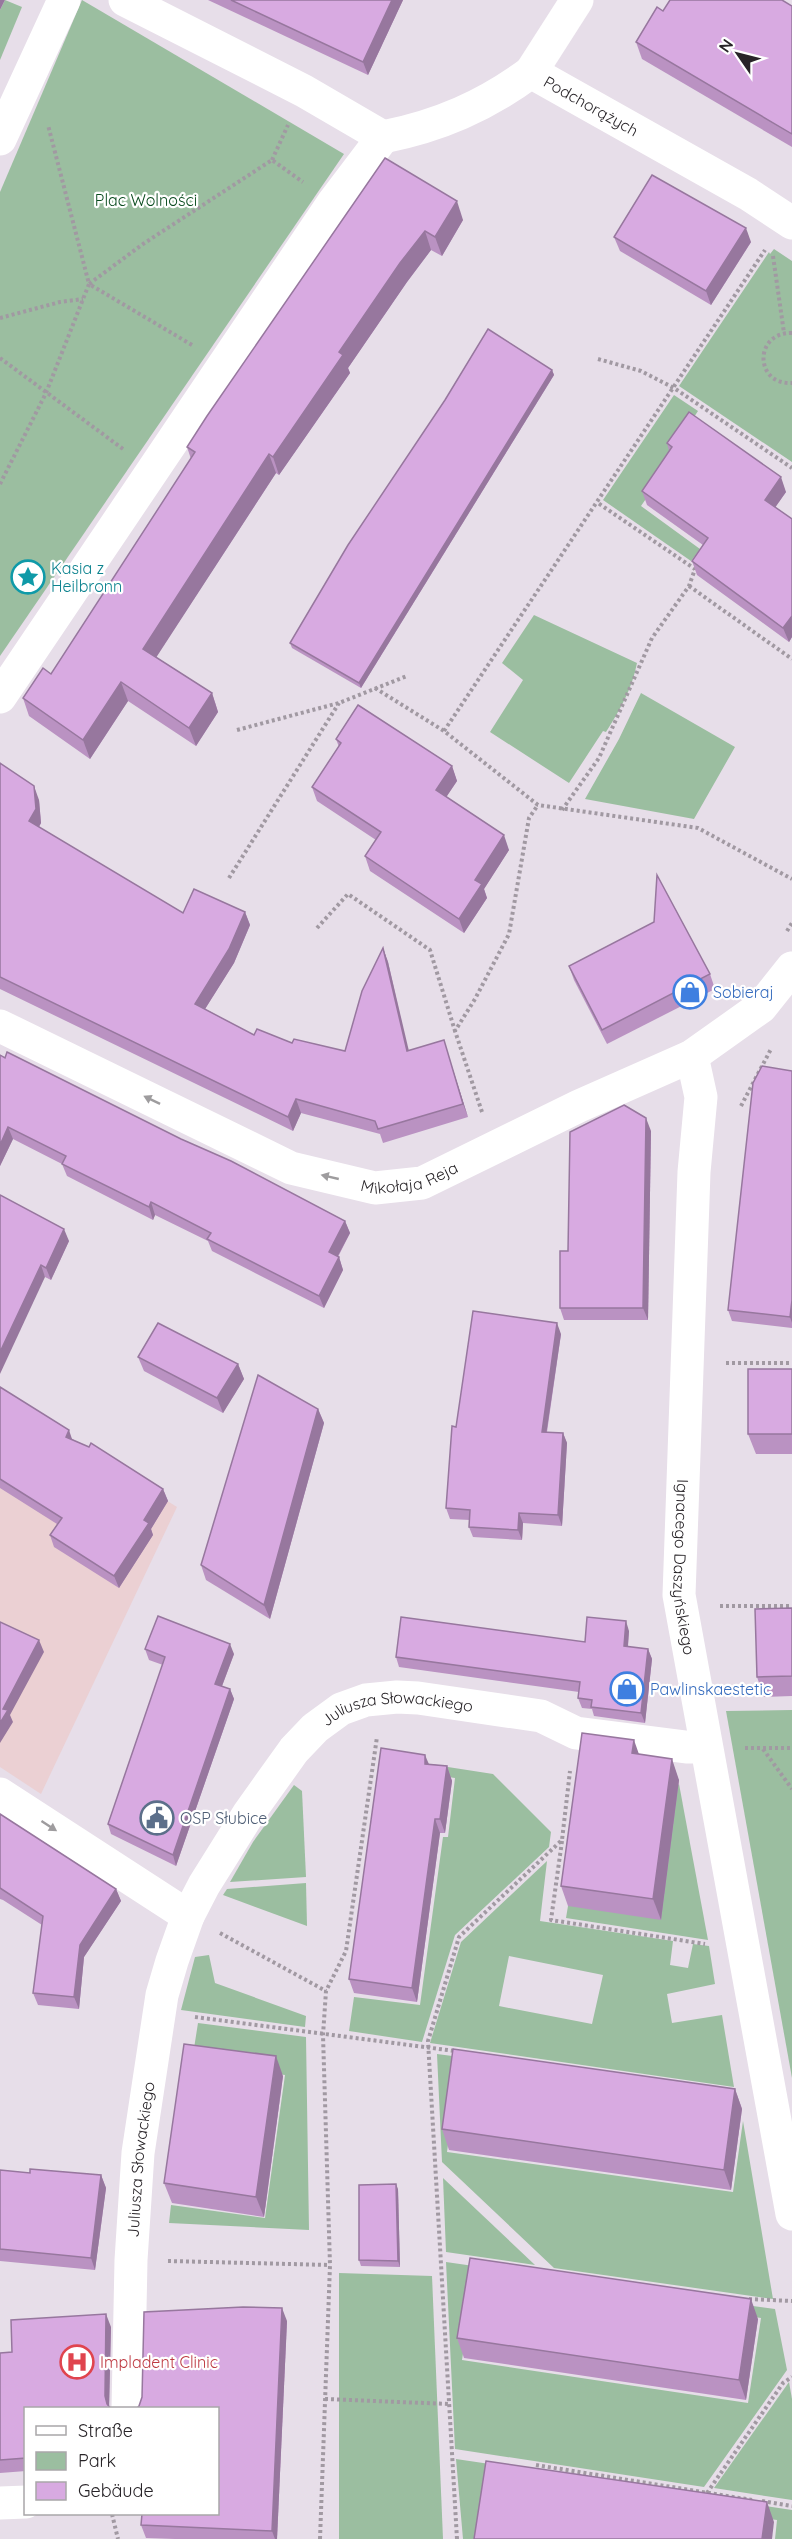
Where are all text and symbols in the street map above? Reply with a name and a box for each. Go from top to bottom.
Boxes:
north arrow [708,24,768,84]
text: N [714,35,737,56]
street label: Podchorążych [540,71,642,140]
park label: Plac Wolności [95,190,197,210]
place label: Kasia z Heilbronn [51,558,122,596]
place icon: Kasia z Heilbronn [10,559,46,595]
shop icon: Sobieraj [672,974,708,1010]
place label: Sobieraj [713,982,774,1002]
one-way arrow [143,1096,160,1105]
street label: Mikołaja Reja [359,1157,461,1198]
one-way arrow [321,1172,339,1182]
street label: Ignacego Daszyńskiego [669,1479,700,1656]
shop icon: Pawlinskaestetic [609,1671,645,1707]
place label: Pawlinskaestetic [650,1679,771,1699]
street label: Juliusza Słowackiego [317,1687,474,1730]
public building icon: OSP Słubice [139,1800,175,1836]
place label: OSP Słubice [180,1808,267,1828]
one-way arrow [41,1820,57,1831]
street label: Juliusza Słowackiego [123,2080,159,2238]
hospital icon: Impladent Clinic [59,2344,95,2380]
place label: Impladent Clinic [100,2352,218,2372]
legend [24,2407,219,2515]
text: Straße [78,2419,133,2442]
text: Park [78,2449,116,2472]
text: Gebäude [78,2479,154,2502]

